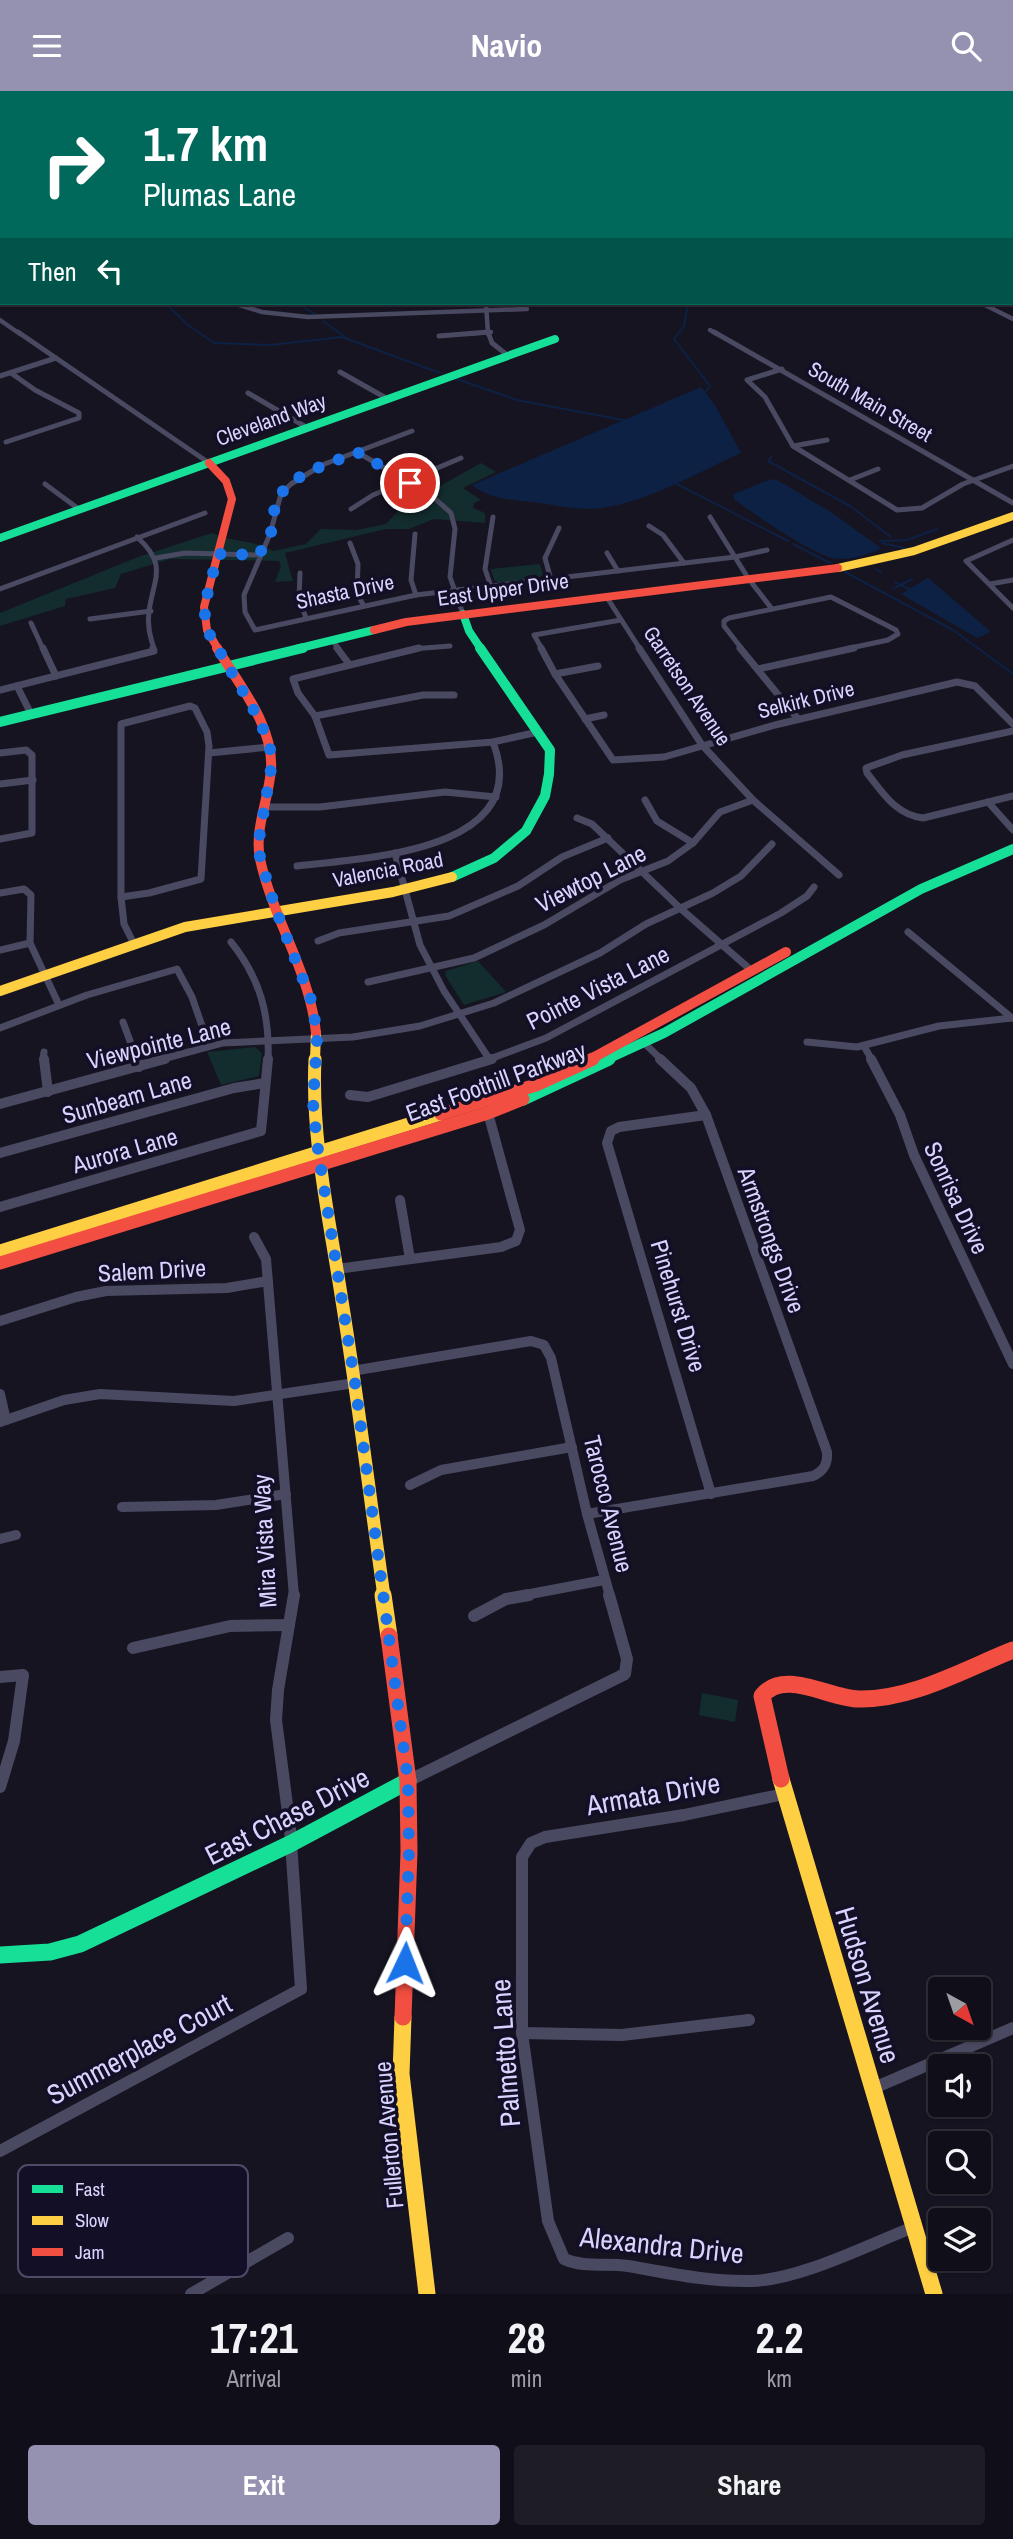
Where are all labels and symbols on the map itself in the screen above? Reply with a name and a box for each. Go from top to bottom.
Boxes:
street label: South Main Street [803,354,938,449]
street label: Cleveland Way [212,386,330,453]
pin [380,453,440,513]
street label: East Upper Drive [436,566,570,613]
street label: Shasta Drive [293,567,397,616]
street label: Garretson Avenue [637,620,738,751]
street label: Selkirk Drive [755,674,857,726]
street label: Viewtop Lane [530,837,651,920]
street label: Valencia Road [330,845,445,894]
street label: Pointe Vista Lane [521,937,674,1037]
street label: Viewpointe Lane [83,1010,234,1076]
street label: East Foothill Parkway [401,1034,590,1128]
street label: Sunbeam Lane [58,1063,195,1131]
street label: Aurora Lane [67,1120,181,1181]
street label: Sonrisa Drive [917,1136,997,1259]
street label: Armstrongs Drive [730,1161,813,1317]
street label: Pinehurst Drive [644,1236,714,1376]
street label: Salem Drive [97,1251,207,1289]
street label: Tarocco Avenue [576,1432,641,1576]
street label: Mira Vista Way [245,1473,283,1609]
street label: East Chase Drive [198,1758,376,1874]
street label: Armata Drive [582,1764,723,1825]
street label: Hudson Avenue [826,1902,910,2068]
position arrow [368,1926,442,2000]
north arrow [928,1977,990,2041]
street label: Palmetto Lane [481,1978,529,2128]
street label: Summerplace Court [40,1984,238,2114]
street label: Fullerton Avenue [366,2060,410,2210]
legend [18,2165,248,2277]
text: Fast [75,2176,105,2202]
text: Slow [75,2207,110,2233]
street label: Alexandra Drive [577,2217,746,2272]
text: Jam [75,2239,104,2265]

